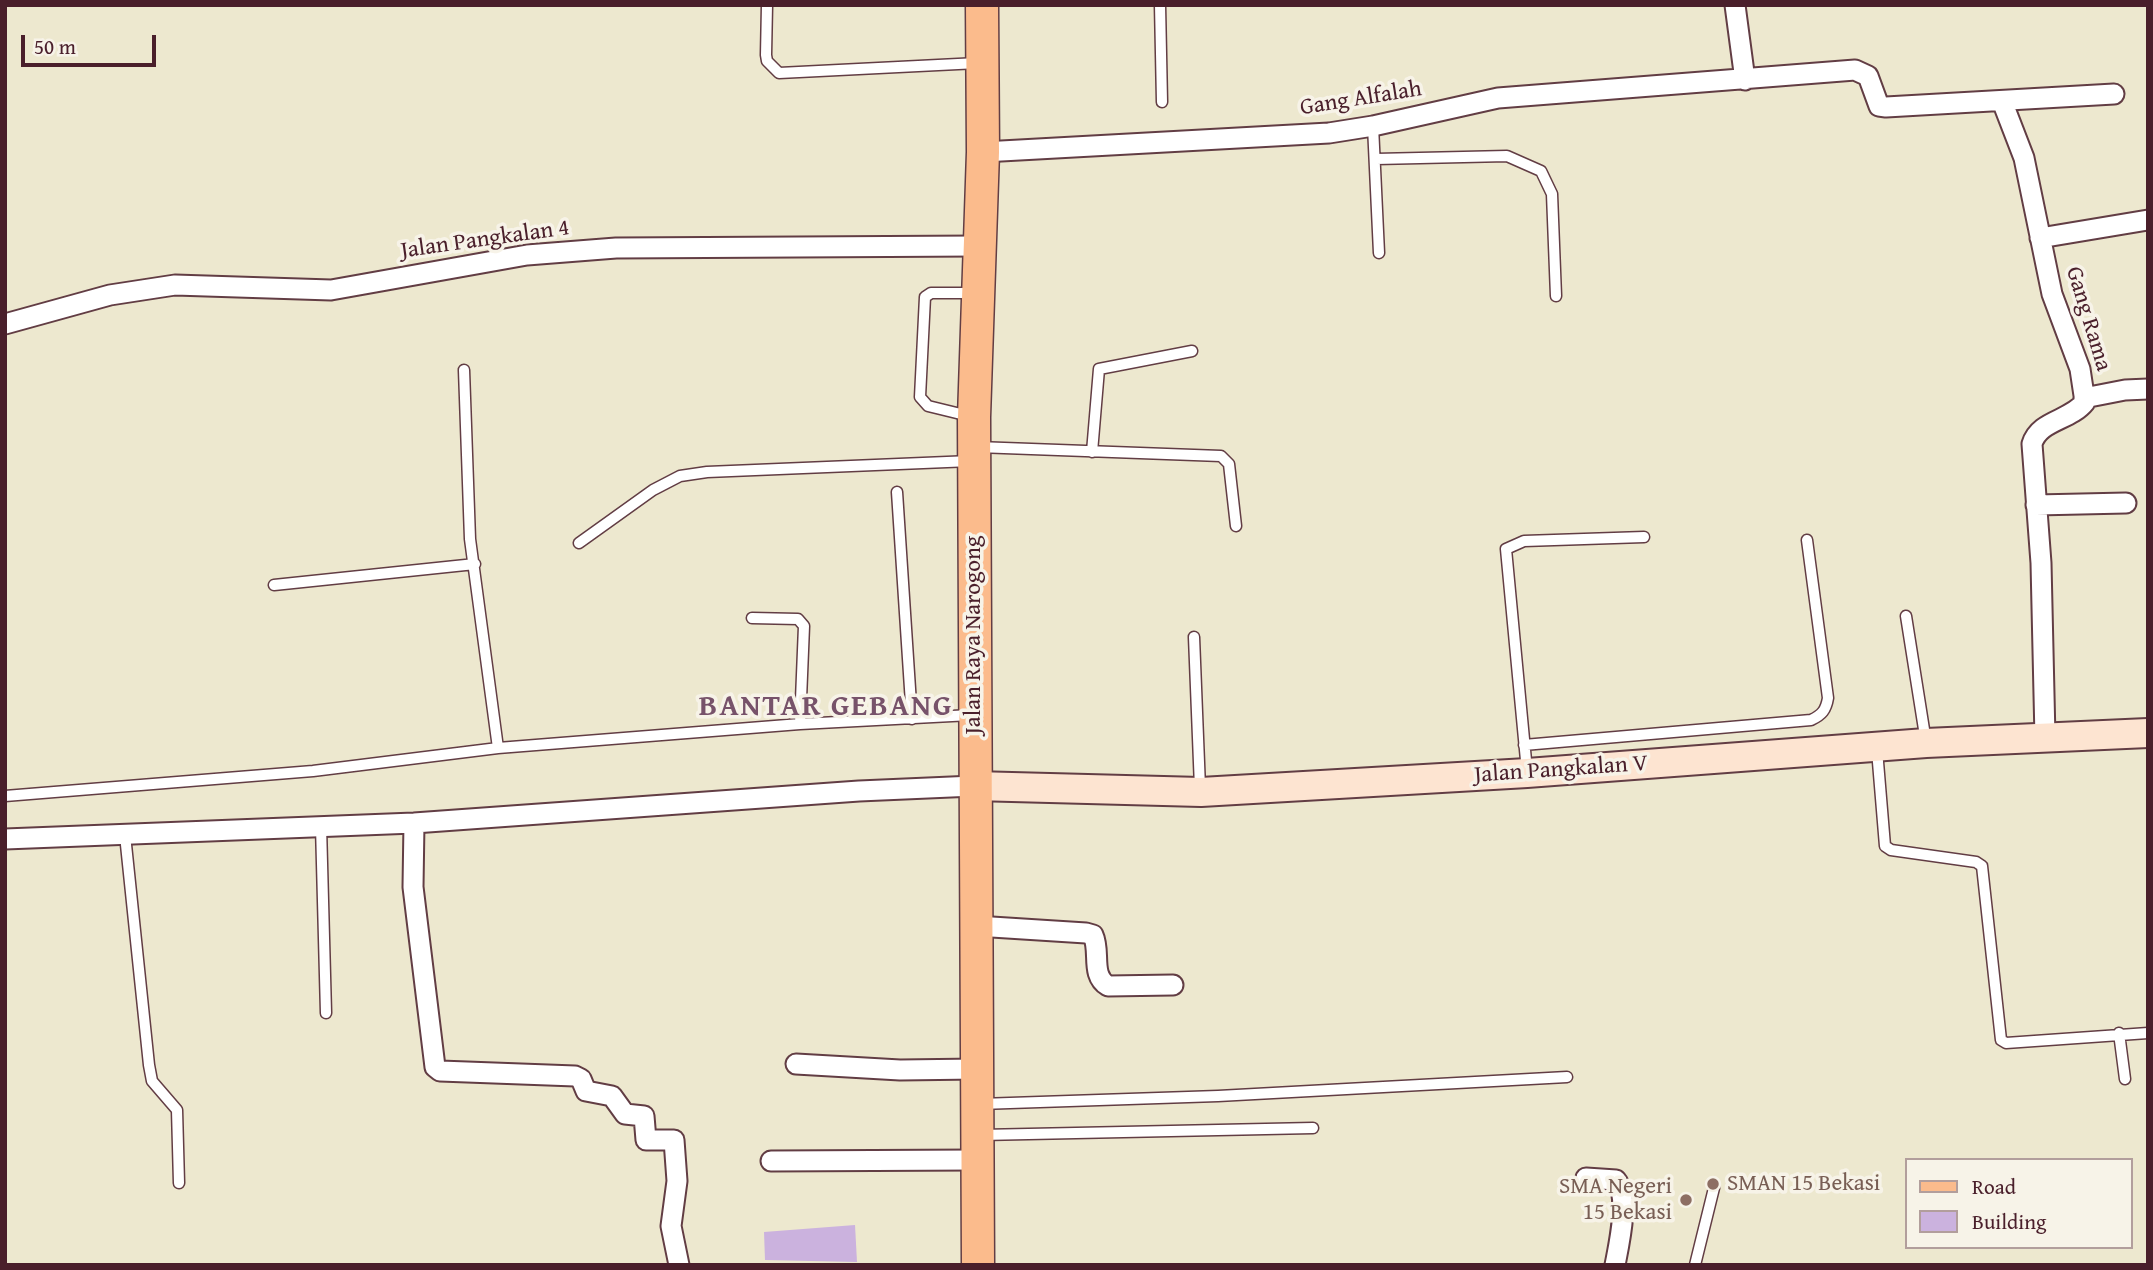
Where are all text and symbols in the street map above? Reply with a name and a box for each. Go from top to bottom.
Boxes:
scale bar [24,21,159,65]
text: 50 m [34,31,76,62]
street label: Gang Alfalah [1298,76,1424,122]
street label: Jalan Pangkalan 4 [399,215,571,265]
street label: Gang Rama [2059,264,2117,374]
street label: Jalan Raya Narogong [960,536,988,734]
district label: BANTAR GEBANG [700,689,952,725]
street label: Jalan Pangkalan V [1473,750,1649,790]
legend [1904,1158,2132,1249]
place label: SMAN 15 Bekasi [1727,1170,1880,1198]
text: Road [1972,1171,2016,1202]
place label: SMA Negeri 15 Bekasi [1559,1173,1672,1227]
marker: SMAN 15 Bekasi [1705,1176,1721,1192]
marker: SMA Negeri 15 Bekasi [1678,1192,1694,1208]
text: Building [1972,1206,2046,1237]

